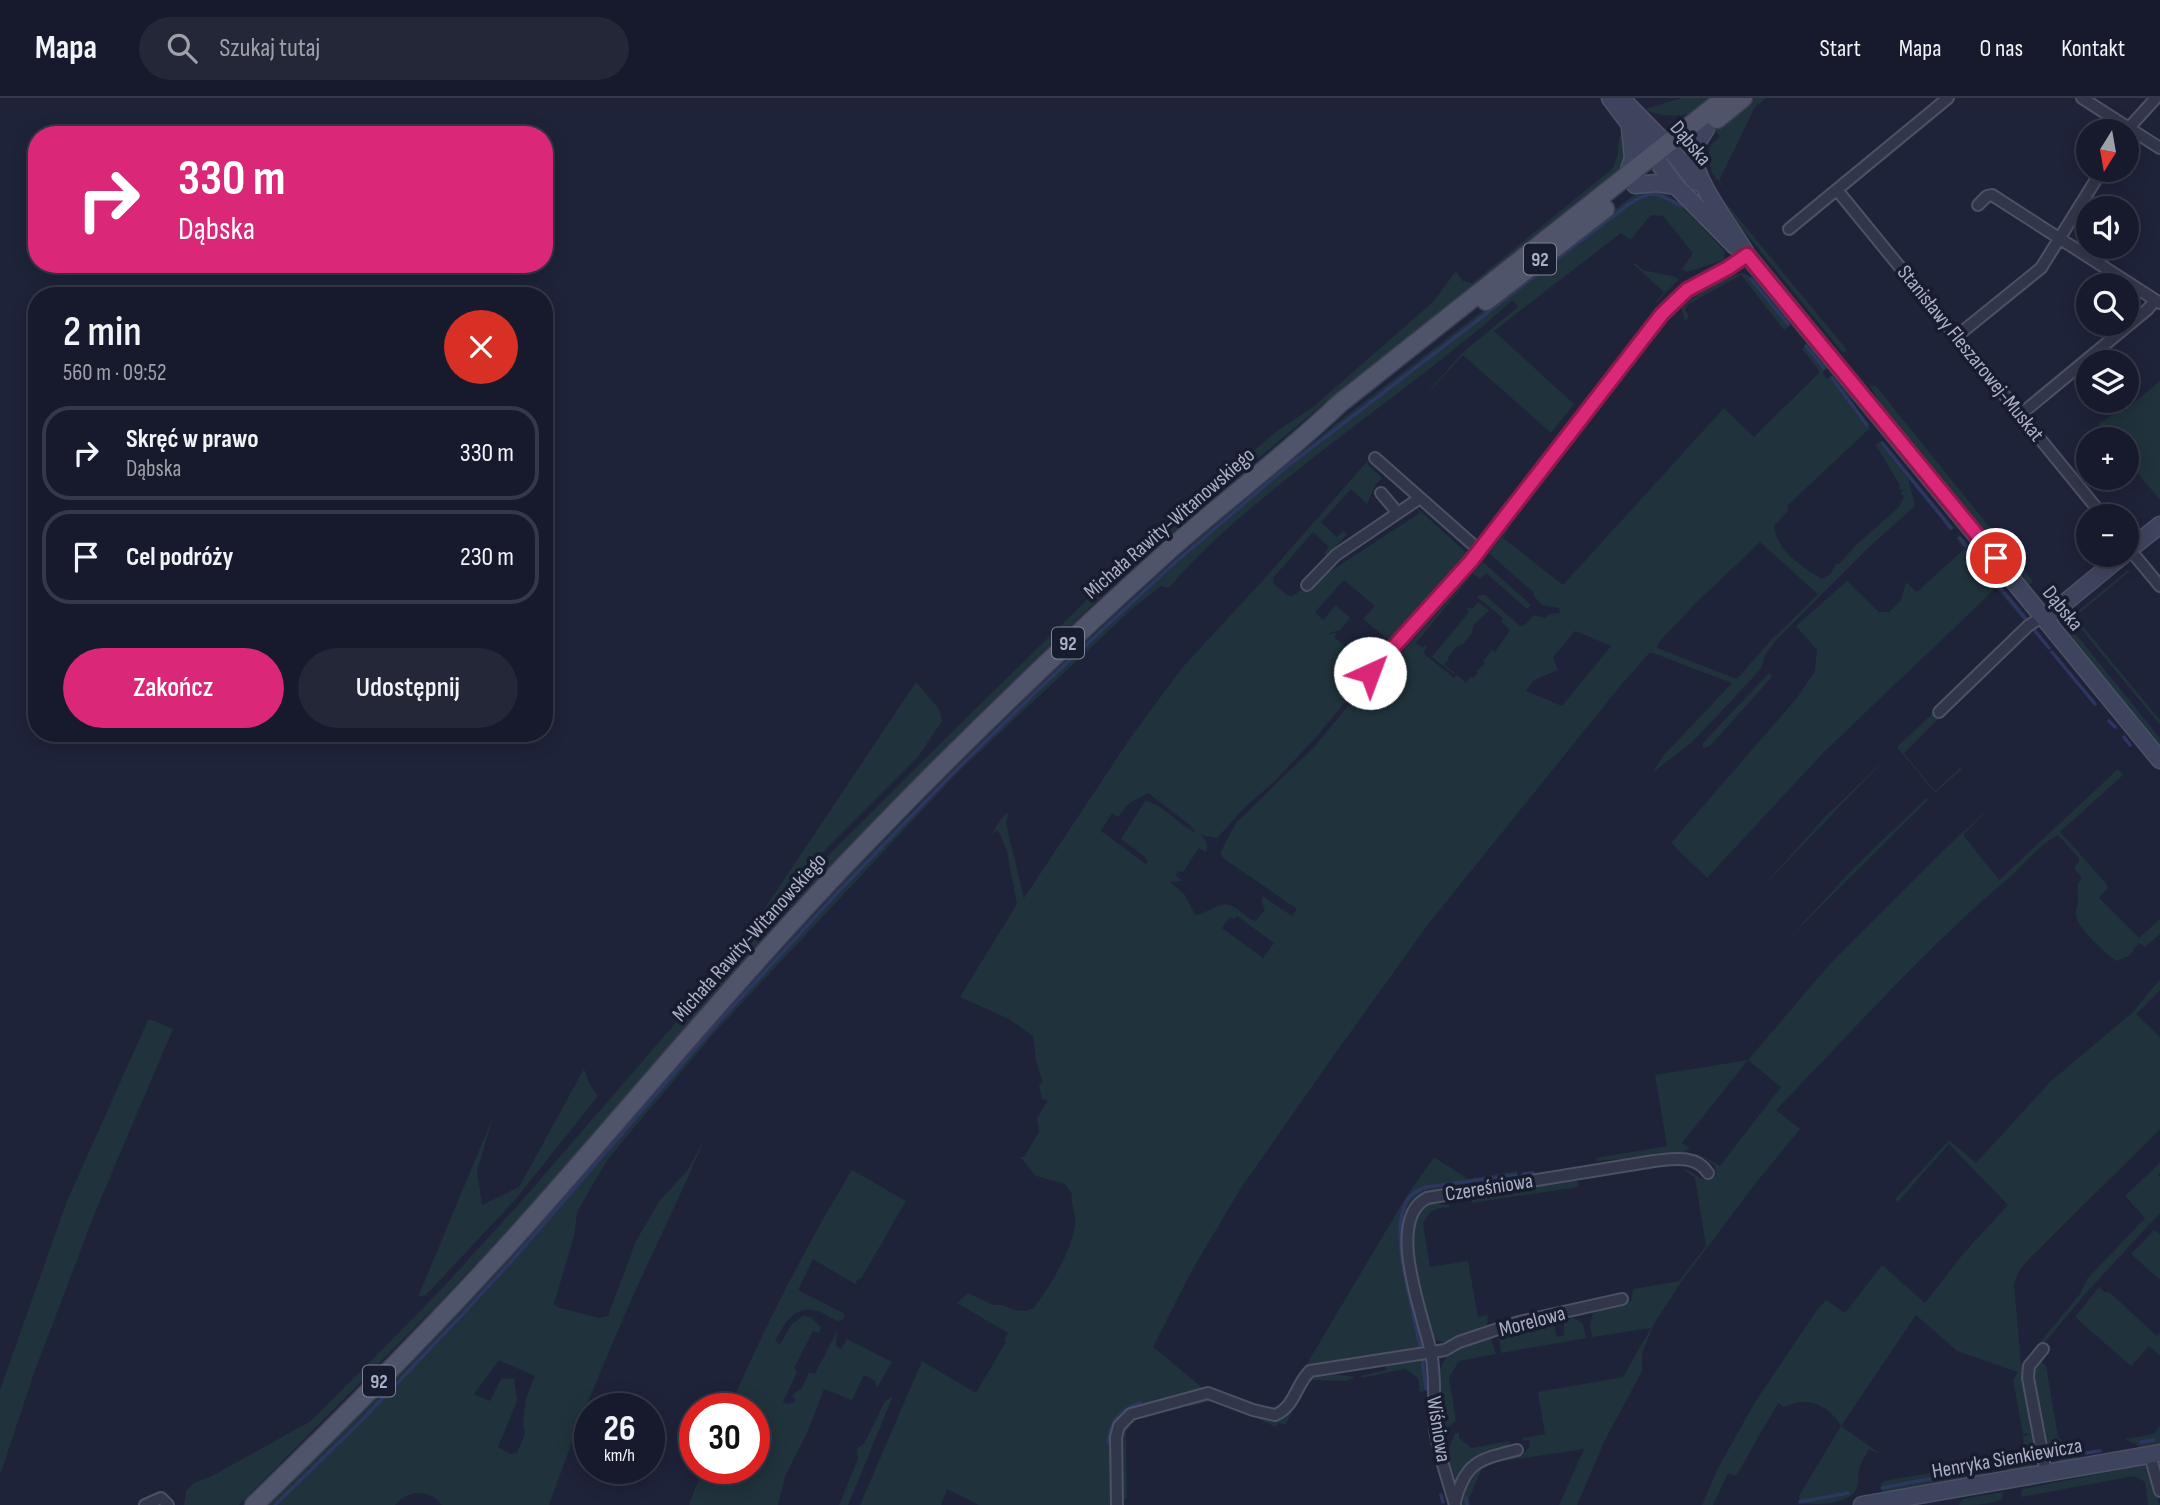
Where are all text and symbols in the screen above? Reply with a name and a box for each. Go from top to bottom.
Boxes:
search box [139,17,629,80]
text: Mapa [35,28,97,68]
icon: search [163,29,201,67]
text: Szukaj tutaj [219,33,320,64]
text: Start [1820,34,1861,63]
text: Mapa [1899,34,1941,63]
text: O nas [1979,34,2023,63]
text: Kontakt [2061,34,2125,63]
street label: Dąbska [1665,116,1716,171]
north arrow [2076,119,2138,182]
map controls [2076,119,2139,567]
text: 330 m [178,150,285,209]
icon: right [63,154,154,245]
button: sound [2076,196,2139,259]
text: Dąbska [178,210,255,249]
road number: 92 [1524,244,1556,274]
street label: Stanisławy Fleszarowej-Muskat [1892,260,2049,446]
button: search [2076,273,2139,336]
text: 2 min [63,307,142,358]
button: close [444,310,518,384]
button: layers [2076,350,2139,413]
text: 560 m · 09:52 [63,359,166,387]
text: Skręć w prawo [126,424,259,455]
button: + [2076,427,2139,490]
icon: right [67,434,105,472]
text: 330 m [460,438,514,469]
street label: Michała Rawity-Witanowskiego [1079,442,1260,604]
text: Dąbska [126,455,181,483]
button: − [2076,504,2139,567]
pin [1966,528,2026,588]
icon: arrive [67,538,105,576]
icon: arrive [1977,539,2015,577]
text: Cel podróży [126,542,233,573]
text: 230 m [460,542,514,573]
street label: Dąbska [2037,581,2088,636]
road number: 92 [1052,628,1084,658]
position arrow [1333,636,1407,710]
button: Zakończ [63,648,284,728]
button: Udostępnij [298,648,518,728]
street label: Michała Rawity-Witanowskiego [667,848,832,1027]
street label: Czereśniowa [1443,1168,1535,1207]
street label: Morelowa [1496,1301,1568,1342]
road number: 92 [363,1366,395,1396]
speed limit sign: 30 [679,1393,770,1484]
street label: Wiśniowa [1421,1394,1456,1464]
text: 26 [604,1408,635,1451]
street label: Henryka Sienkiewicza [1930,1433,2084,1484]
text: km/h [604,1445,635,1466]

